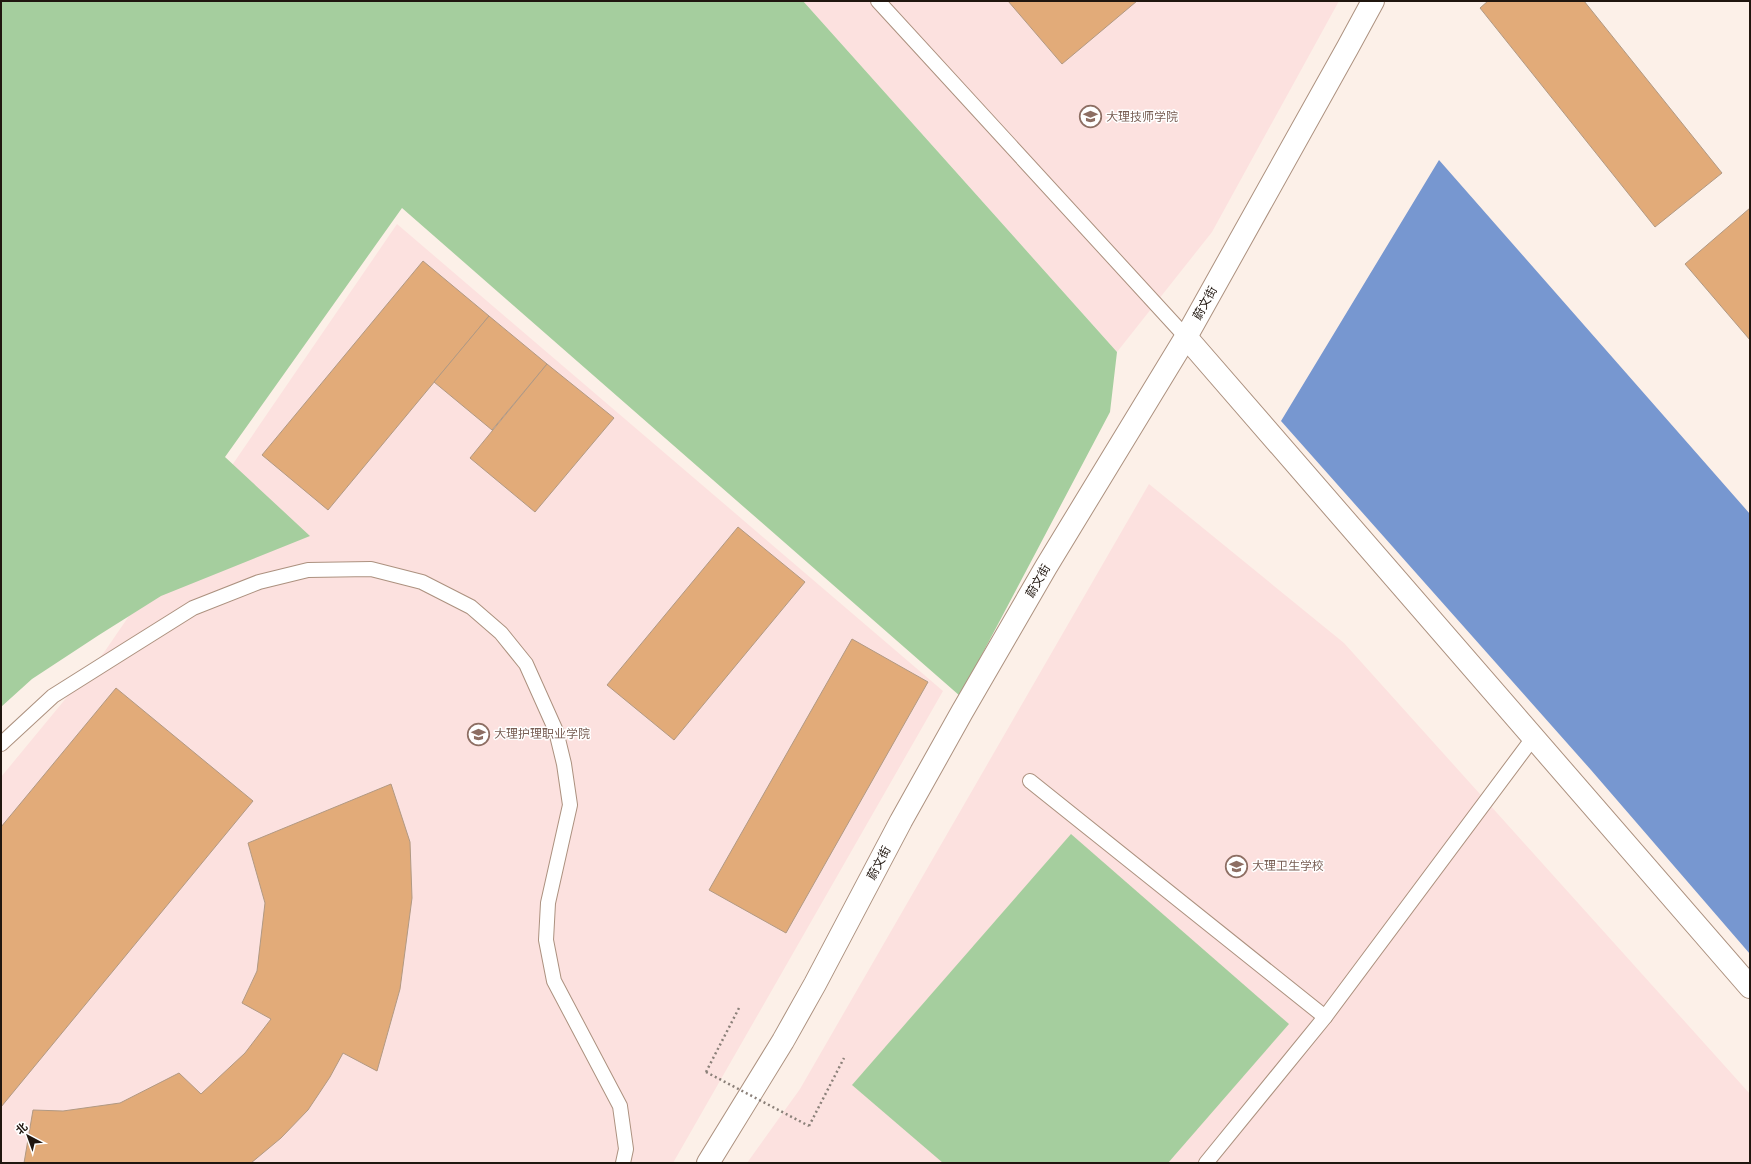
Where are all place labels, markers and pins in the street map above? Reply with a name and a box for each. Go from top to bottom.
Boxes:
school or university icon: 大理技师学院 [1078,104,1104,130]
place label: 大理技师学院 [1106,110,1178,126]
school or university icon: 大理护理职业学院 [465,721,491,747]
place label: 大理护理职业学院 [494,727,590,743]
school or university icon: 大理卫生学校 [1224,853,1250,879]
place label: 大理卫生学校 [1252,859,1324,875]

